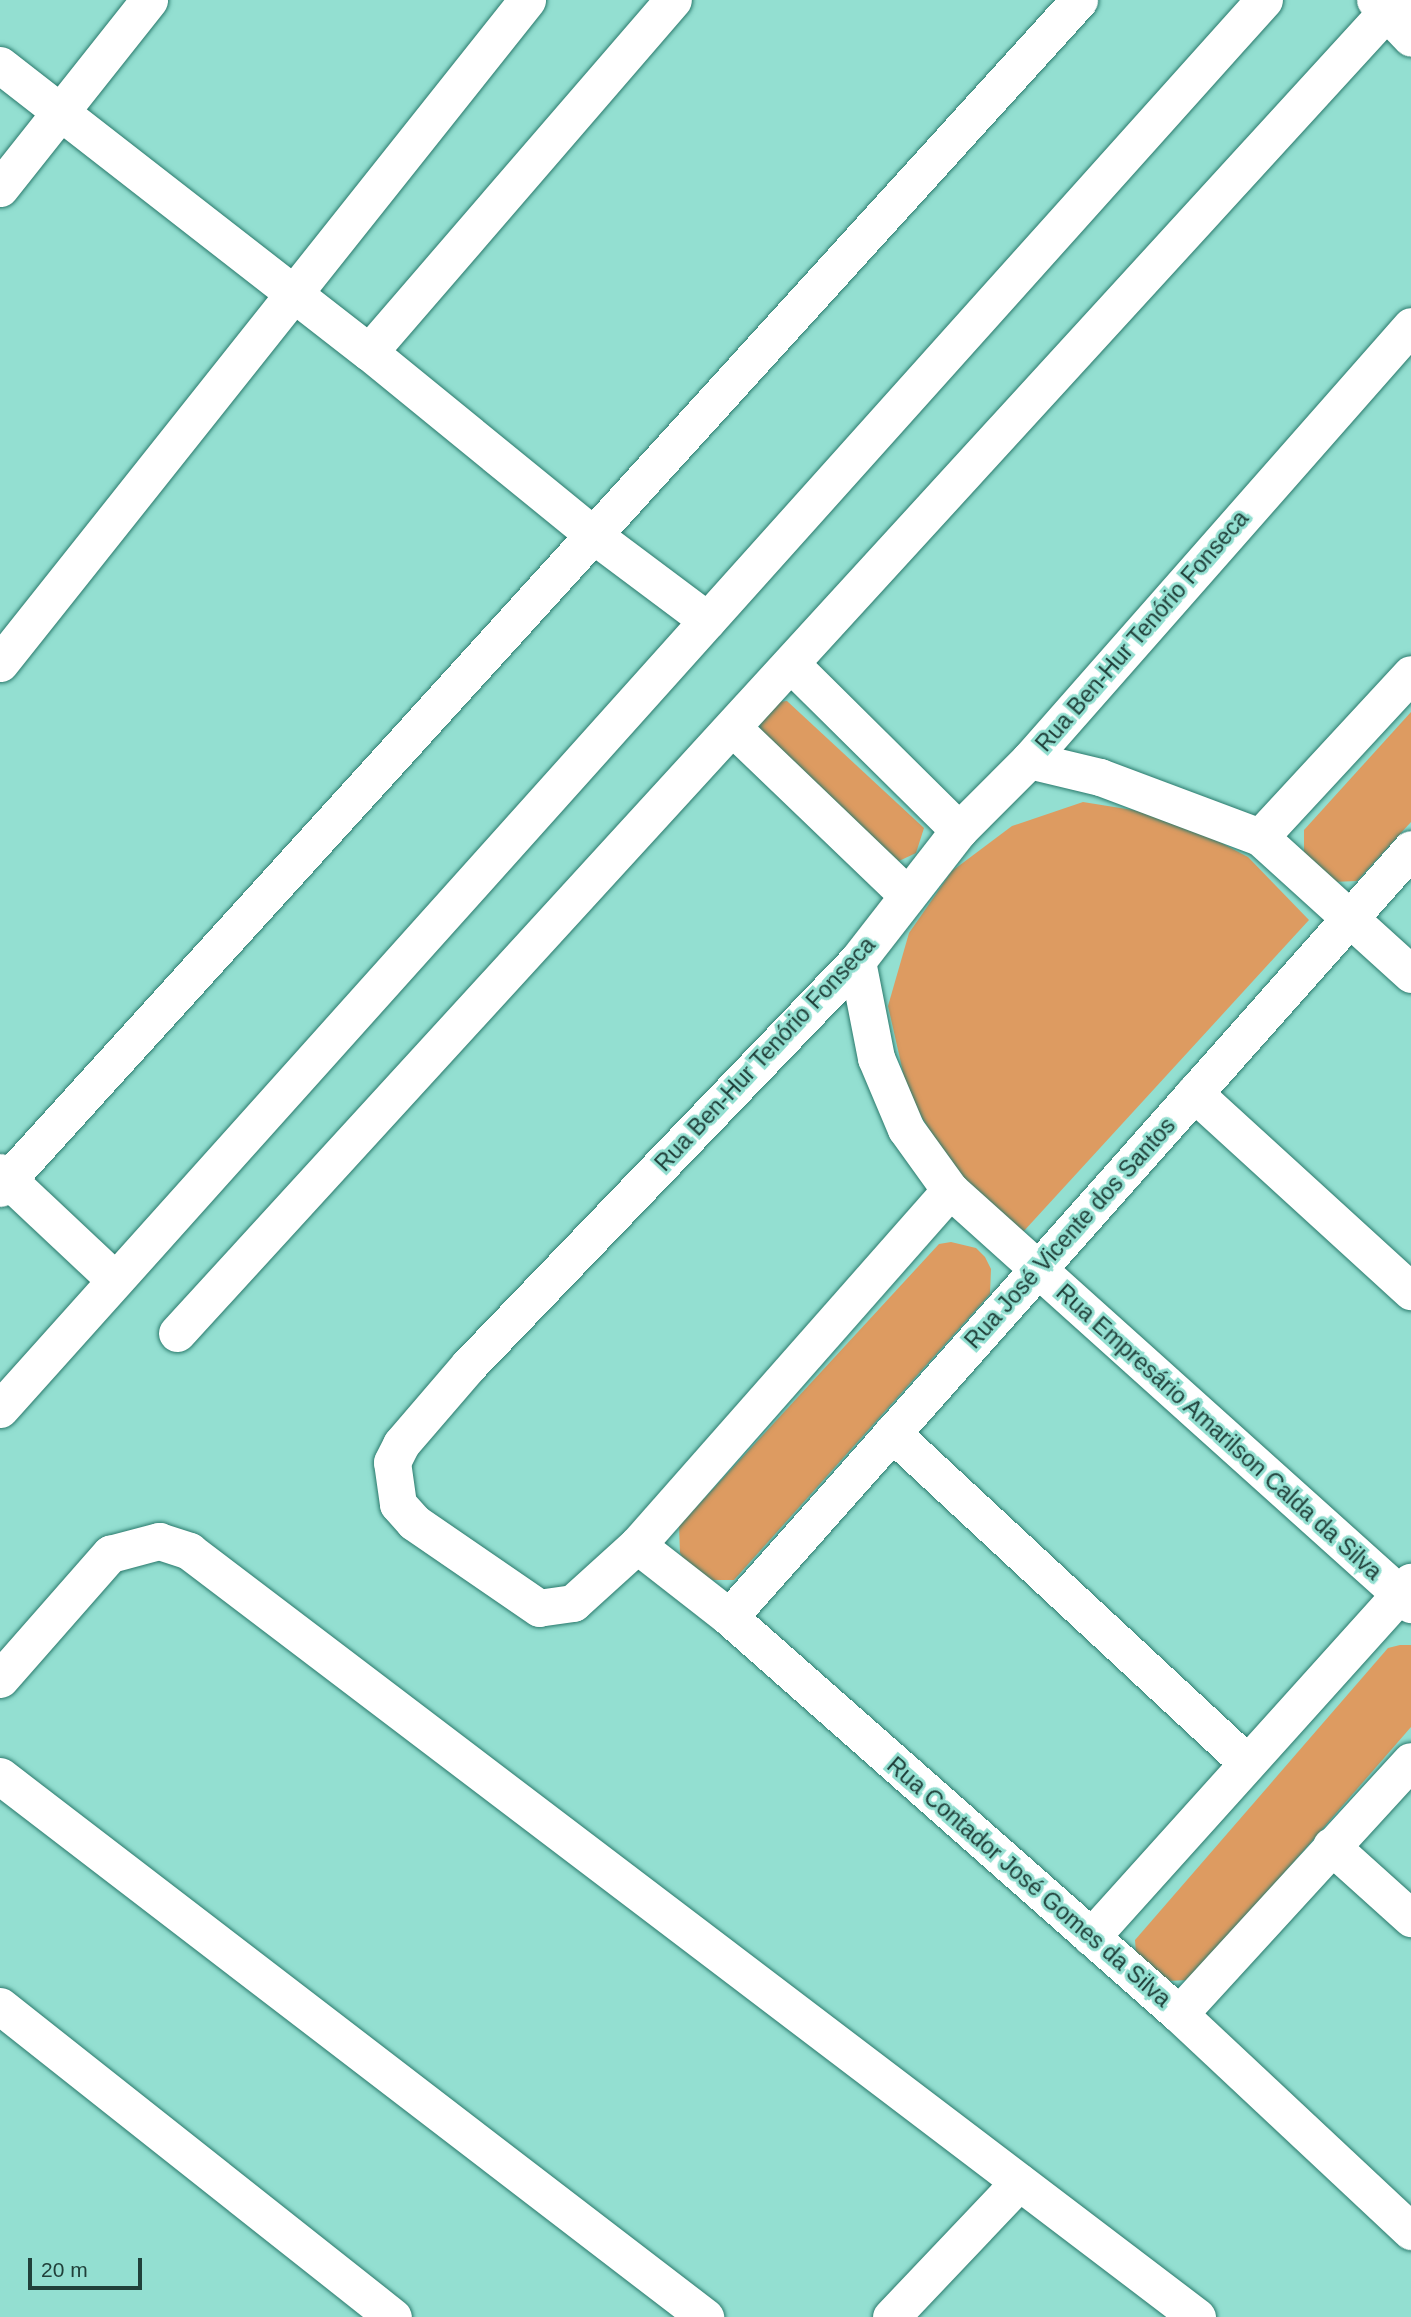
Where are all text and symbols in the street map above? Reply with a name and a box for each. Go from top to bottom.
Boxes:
street label: Rua Ben-Hur Tenório Fonseca [1030,505,1254,757]
street label: Rua Ben-Hur Tenório Fonseca [649,931,881,1177]
street label: Rua José Vicente dos Santos [959,1112,1181,1354]
street label: Rua Empresário Amarilson Calda da Silva [1050,1278,1388,1586]
street label: Rua Contador José Gomes da Silva [881,1751,1177,2013]
scale bar [32,2244,145,2288]
text: 20 m [41,2258,88,2281]

